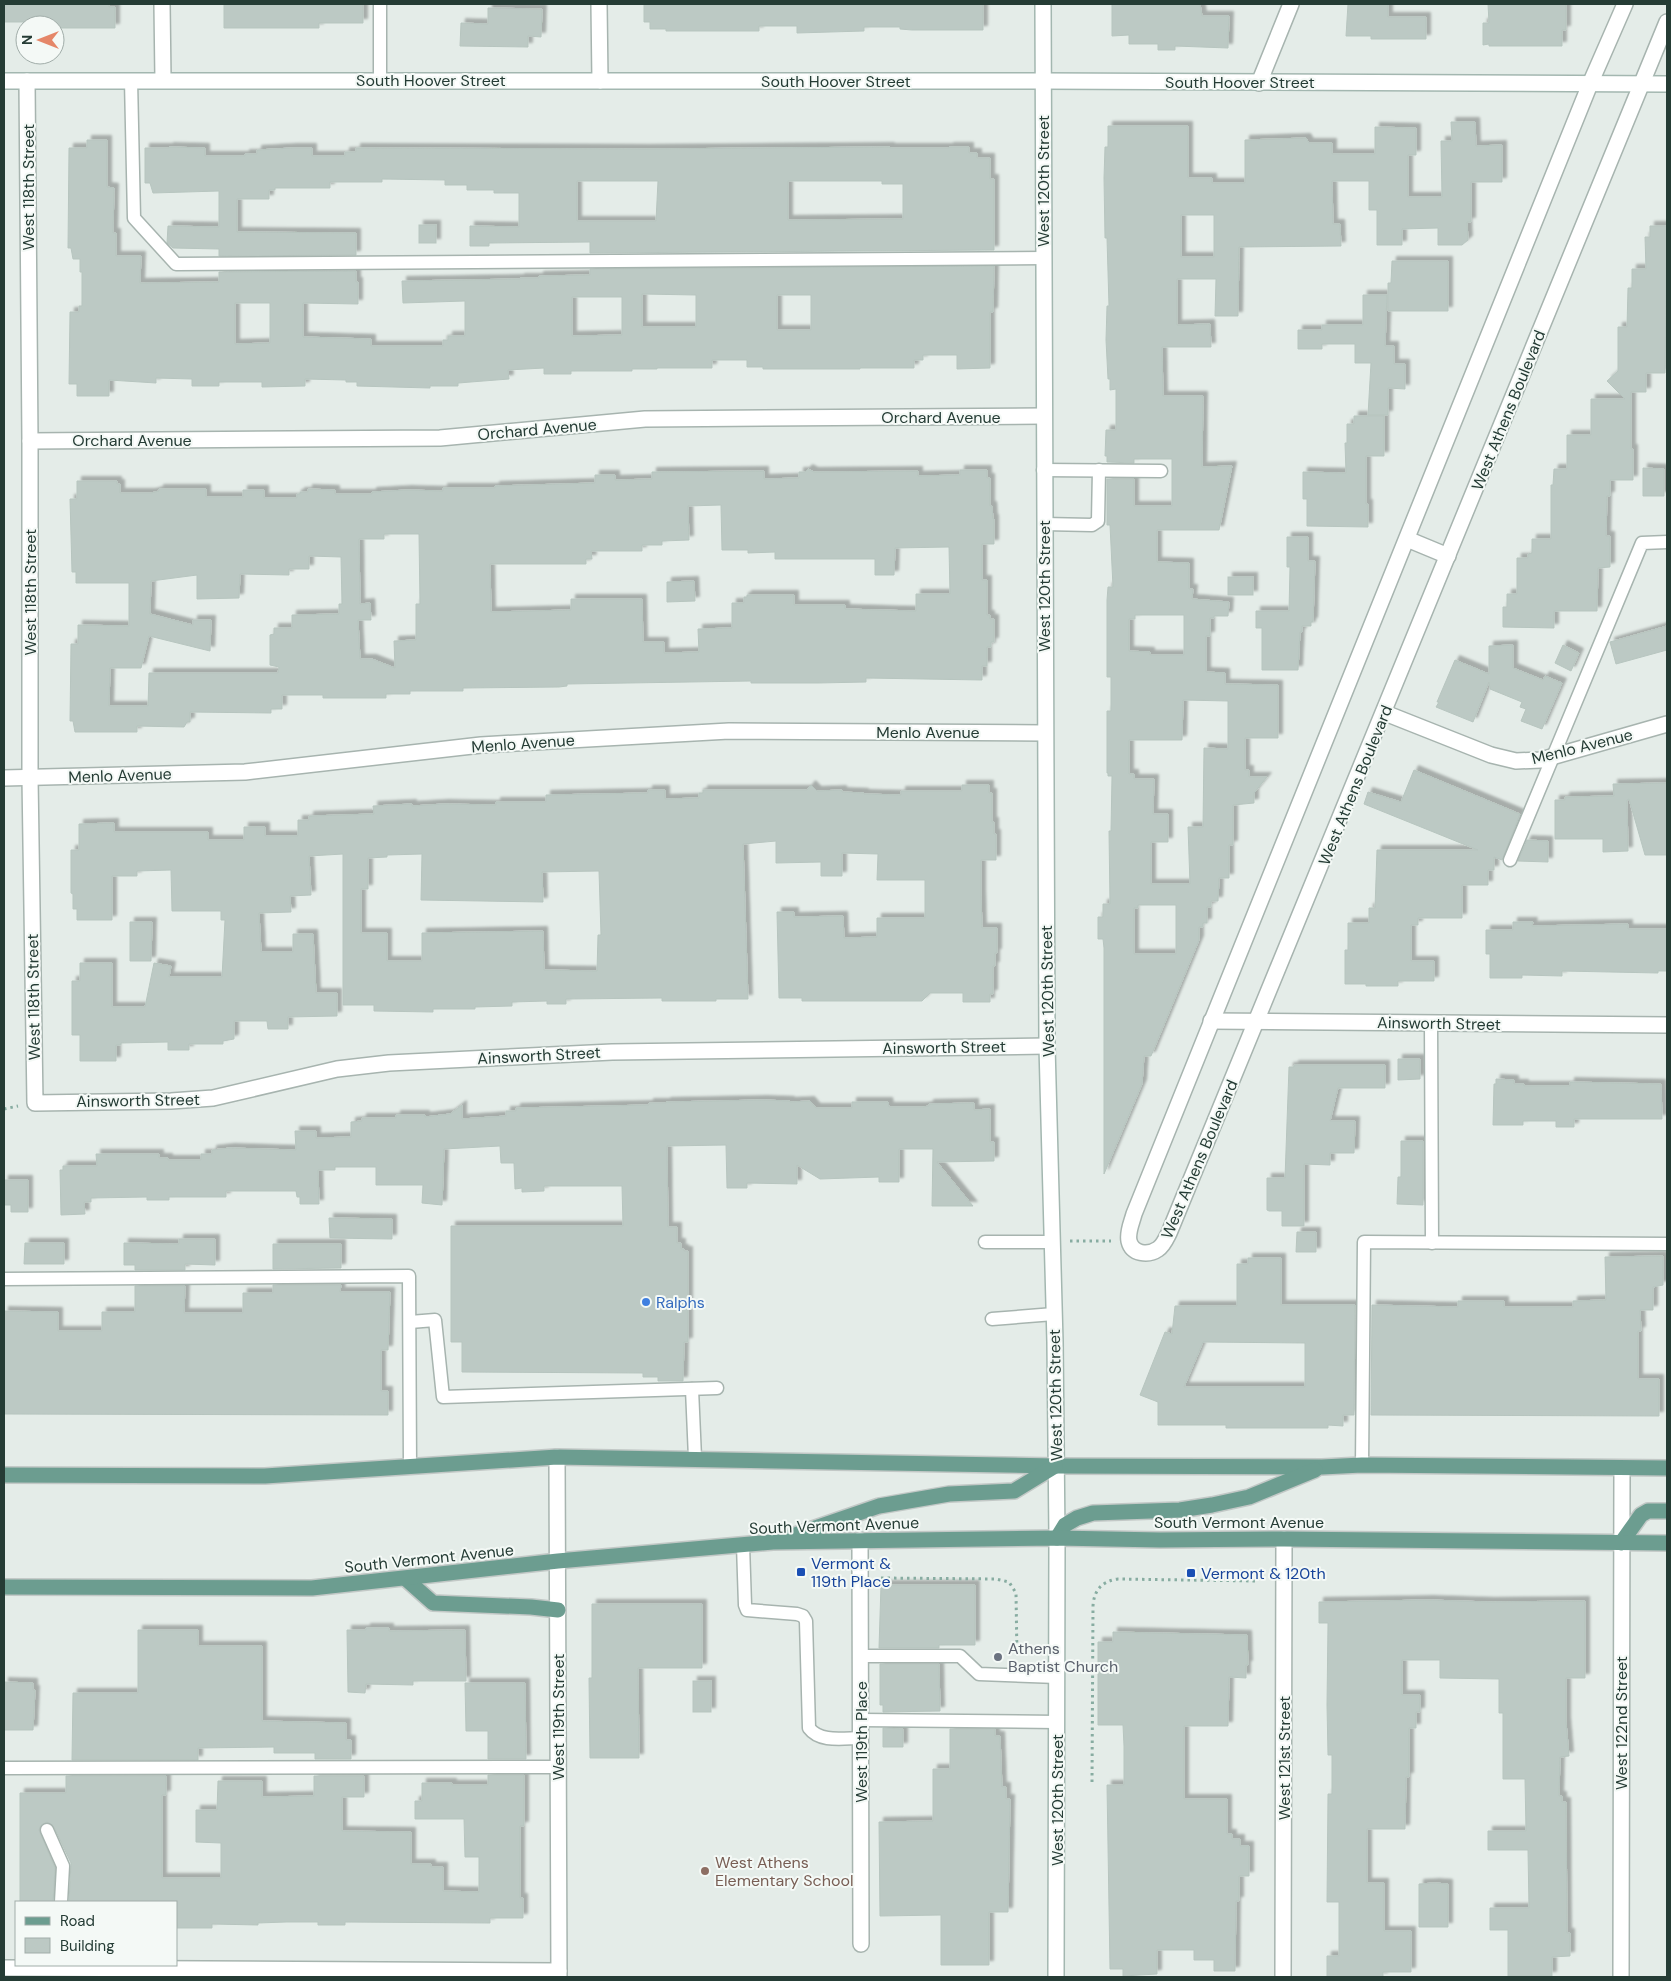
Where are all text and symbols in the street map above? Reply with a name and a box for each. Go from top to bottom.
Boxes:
north arrow [15,15,65,65]
text: N [18,35,36,45]
street label: South Hoover Street [356,70,506,91]
street label: South Hoover Street [761,71,911,92]
street label: South Hoover Street [1165,72,1315,93]
street label: West 120th Street [1033,115,1054,247]
street label: West 118th Street [18,124,39,250]
street label: West Athens Boulevard [1467,327,1550,493]
street label: Orchard Avenue [881,407,1001,428]
street label: Orchard Avenue [477,414,597,445]
street label: Orchard Avenue [72,430,192,451]
street label: West 120th Street [1034,520,1055,652]
street label: West 118th Street [20,529,41,655]
street label: West Athens Boulevard [1314,702,1397,868]
street label: Menlo Avenue [876,722,980,743]
street label: Menlo Avenue [1529,724,1635,769]
street label: Menlo Avenue [471,729,575,758]
street label: Menlo Avenue [68,763,172,788]
street label: West 120th Street [1036,925,1059,1057]
street label: West 118th Street [22,933,45,1061]
street label: Ainsworth Street [1377,1012,1501,1035]
street label: Ainsworth Street [882,1036,1006,1059]
street label: Ainsworth Street [477,1042,601,1069]
street label: West Athens Boulevard [1156,1076,1243,1242]
street label: Ainsworth Street [76,1089,200,1112]
place label: Ralphs [656,1292,705,1313]
marker: Ralphs [640,1296,652,1308]
street label: West 120th Street [1044,1329,1067,1461]
street label: South Vermont Avenue [749,1512,919,1539]
street label: South Vermont Avenue [1154,1512,1324,1533]
street label: South Vermont Avenue [343,1539,515,1578]
place label: Vermont & 119th Place [811,1553,891,1592]
place label: Vermont & 120th [1201,1563,1326,1584]
marker: Vermont & 119th Place [795,1566,807,1578]
marker: Vermont & 120th [1185,1567,1197,1579]
place label: Athens Baptist Church [1008,1638,1118,1677]
marker: Athens Baptist Church [992,1651,1004,1663]
street label: West 119th Street [548,1653,569,1781]
street label: West 122nd Street [1611,1656,1632,1790]
street label: West 119th Place [851,1681,872,1803]
street label: West 121st Street [1274,1696,1295,1820]
street label: West 120th Street [1047,1734,1068,1866]
place label: West Athens Elementary School [715,1852,853,1891]
marker: West Athens Elementary School [699,1865,711,1877]
legend [15,1901,178,1966]
text: Road [60,1911,95,1931]
text: Building [60,1936,115,1956]

